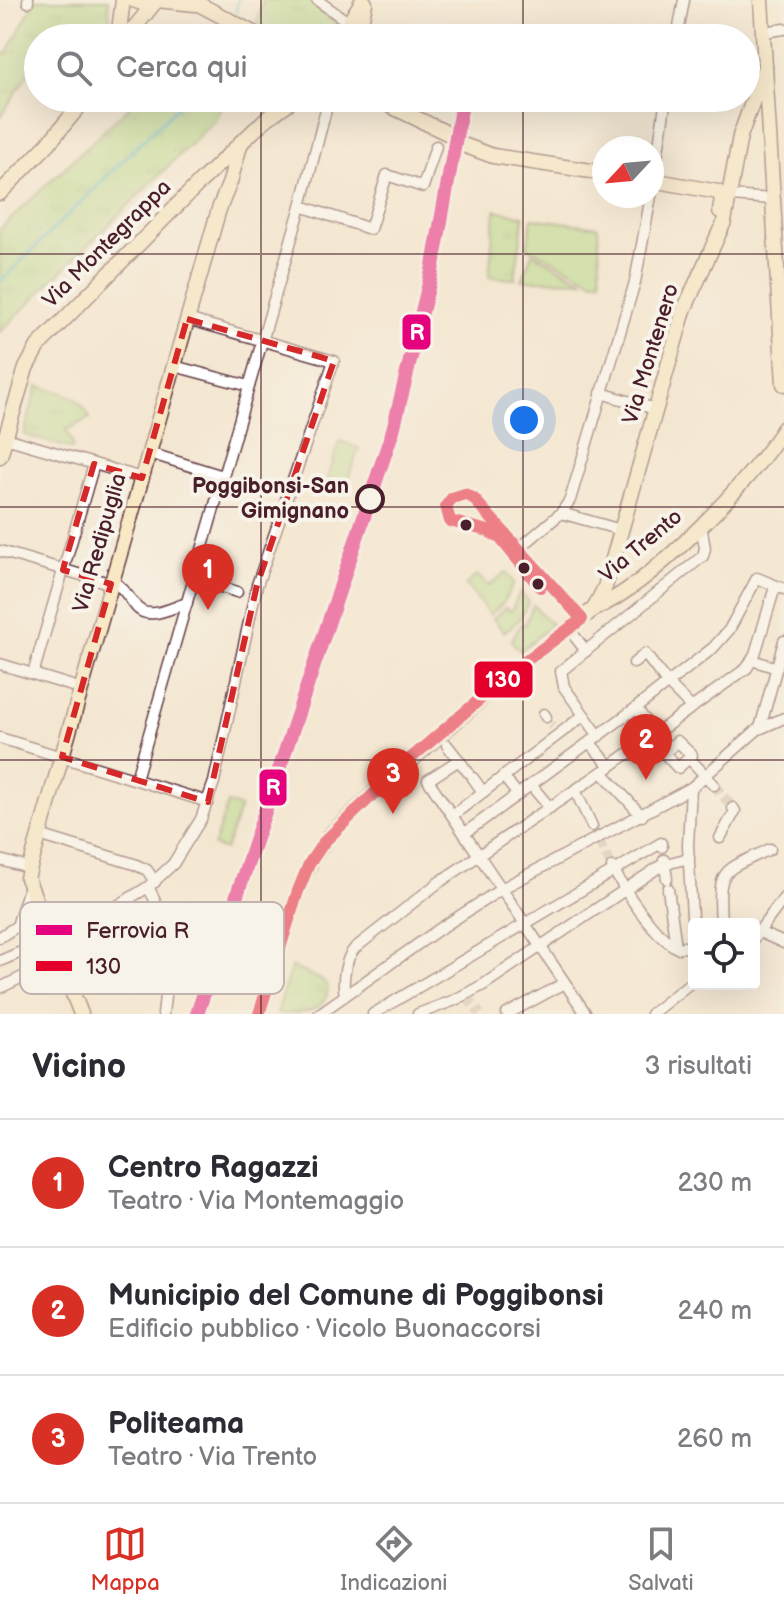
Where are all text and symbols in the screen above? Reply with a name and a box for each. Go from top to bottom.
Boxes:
search box [24,24,760,112]
icon: search [52,46,96,90]
text: Cerca qui [116,50,248,86]
north arrow [592,136,664,208]
street label: Via Montegrappa [37,174,177,314]
street label: Via Montenero [617,280,685,428]
line badge: R [401,313,432,351]
text: R [409,320,425,347]
your location [504,400,544,440]
street label: Via Redipuglia [67,470,133,616]
place label: Poggibonsi-San Gimignano [192,473,349,525]
marker: Poggibonsi-San Gimignano [356,485,384,513]
street label: Via Trento [594,503,688,589]
unlabelled marker [458,517,474,533]
pin: 1 [182,544,234,610]
unlabelled marker [516,560,532,576]
unlabelled marker [530,576,546,592]
line badge: 130 [473,660,534,699]
text: 130 [485,667,521,694]
pin: 2 [620,714,672,780]
pin: 3 [367,748,419,814]
line badge: R [258,768,288,807]
text: R [265,775,281,802]
legend [20,902,284,994]
text: Ferrovia R [86,918,189,945]
map controls [688,918,760,990]
button: locate [688,918,760,990]
text: 130 [86,954,121,981]
text: Vicino [32,1046,126,1087]
text: 3 risultati [644,1051,752,1082]
text: Centro Ragazzi [108,1150,319,1186]
text: 1 [53,1168,63,1199]
text: 230 m [677,1168,752,1199]
text: Teatro · Via Montemaggio [108,1186,404,1217]
text: Municipio del Comune di Poggibonsi [108,1278,604,1314]
text: 2 [50,1296,66,1327]
text: 240 m [677,1296,752,1327]
text: Edificio pubblico · Vicolo Buonaccorsi [108,1314,541,1345]
text: Politeama [108,1406,244,1442]
text: 3 [50,1424,66,1455]
text: 260 m [677,1424,752,1455]
text: Teatro · Via Trento [108,1442,317,1473]
tab: Mappa [90,1522,160,1597]
tab: Indicazioni [341,1522,447,1597]
tab: Salvati [628,1522,694,1597]

